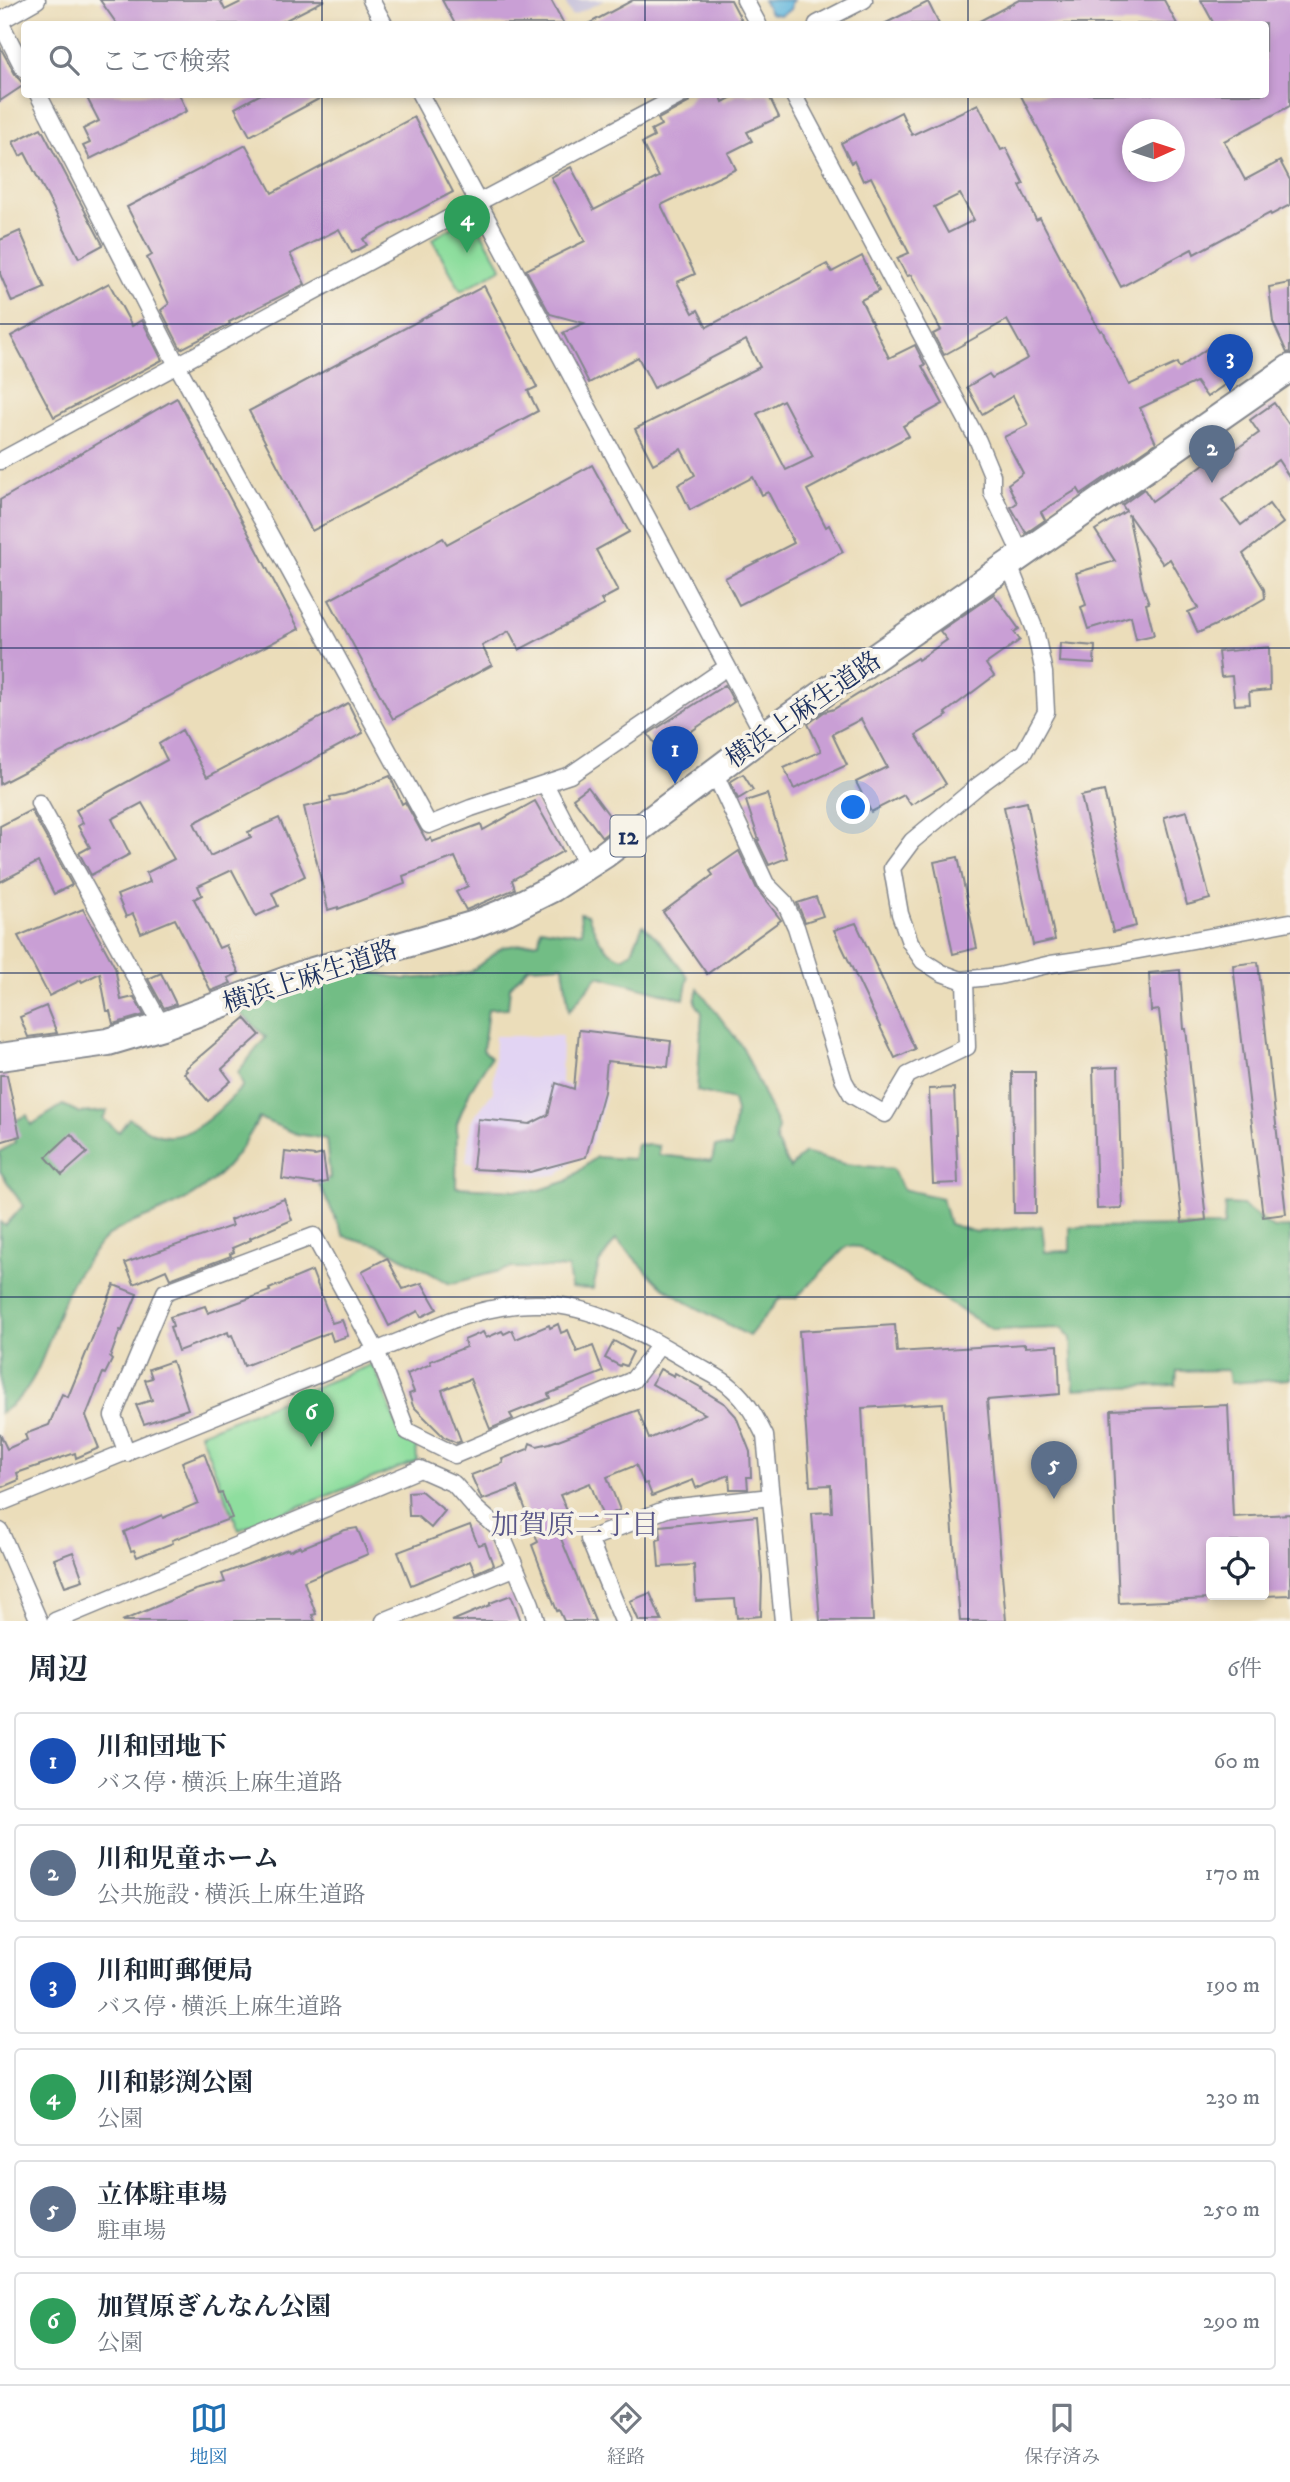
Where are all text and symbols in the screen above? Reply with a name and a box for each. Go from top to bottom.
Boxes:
search box [21,21,1269,98]
icon: search [45,41,83,79]
text: ここで検索 [101,46,231,79]
north arrow [1122,119,1185,182]
pin: 4 [444,195,490,253]
pin: 3 [1207,334,1253,392]
pin: 2 [1189,425,1235,483]
street label: 横浜上麻生道路 [720,645,888,776]
pin: 1 [652,726,698,784]
your location [836,790,870,824]
road number: 12 [610,816,646,856]
street label: 横浜上麻生道路 [219,934,402,1021]
pin: 6 [288,1389,334,1447]
pin: 5 [1031,1441,1077,1499]
district label: 加賀原二丁目 [491,1508,659,1543]
map controls [1206,1537,1269,1600]
button: locate [1206,1537,1269,1600]
text: 周辺 [28,1652,88,1689]
text: 6件 [1227,1655,1262,1684]
text: 川和団地下 [97,1731,227,1764]
text: 1 [49,1747,57,1776]
text: 60 m [1213,1747,1260,1776]
text: バス停 · 横浜上麻生道路 [97,1769,342,1798]
text: 川和児童ホーム [97,1843,279,1876]
text: 2 [47,1859,59,1888]
text: 170 m [1205,1859,1260,1888]
text: 公共施設 · 横浜上麻生道路 [97,1881,365,1910]
text: 川和町郵便局 [97,1955,253,1988]
text: 3 [49,1971,57,2000]
text: 190 m [1206,1971,1260,2000]
text: バス停 · 横浜上麻生道路 [97,1993,342,2022]
text: 川和影渕公園 [97,2067,253,2100]
text: 4 [46,2083,60,2112]
text: 230 m [1206,2083,1260,2112]
text: 公園 [97,2105,143,2134]
text: 立体駐車場 [97,2179,227,2212]
text: 5 [47,2195,59,2224]
text: 250 m [1203,2195,1260,2224]
text: 駐車場 [97,2217,166,2246]
text: 加賀原ぎんなん公園 [97,2291,331,2324]
text: 6 [47,2307,59,2336]
text: 290 m [1203,2307,1260,2336]
text: 公園 [97,2329,143,2358]
tab: 地図 [190,2399,228,2469]
tab: 経路 [607,2399,645,2469]
tab: 保存済み [1024,2399,1100,2469]

